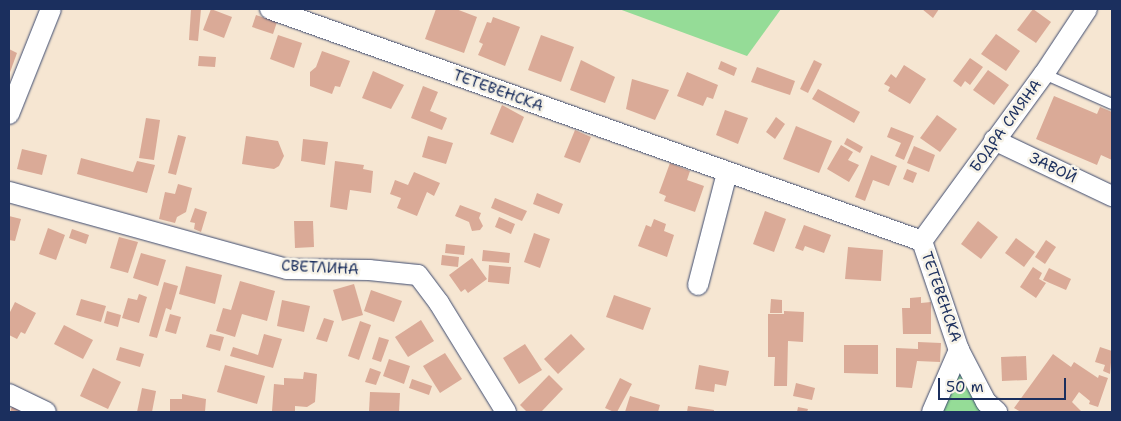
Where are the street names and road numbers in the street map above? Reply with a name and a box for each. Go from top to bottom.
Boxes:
street label: ТЕТЕВЕНСКА [451,66,545,116]
street label: БОДРА СМЯНА [966,76,1046,176]
street label: ЗАВОЙ [1027,149,1079,187]
street label: ТЕТЕВЕНСКА [917,249,965,345]
street label: СВЕТЛИНА [281,257,359,279]

